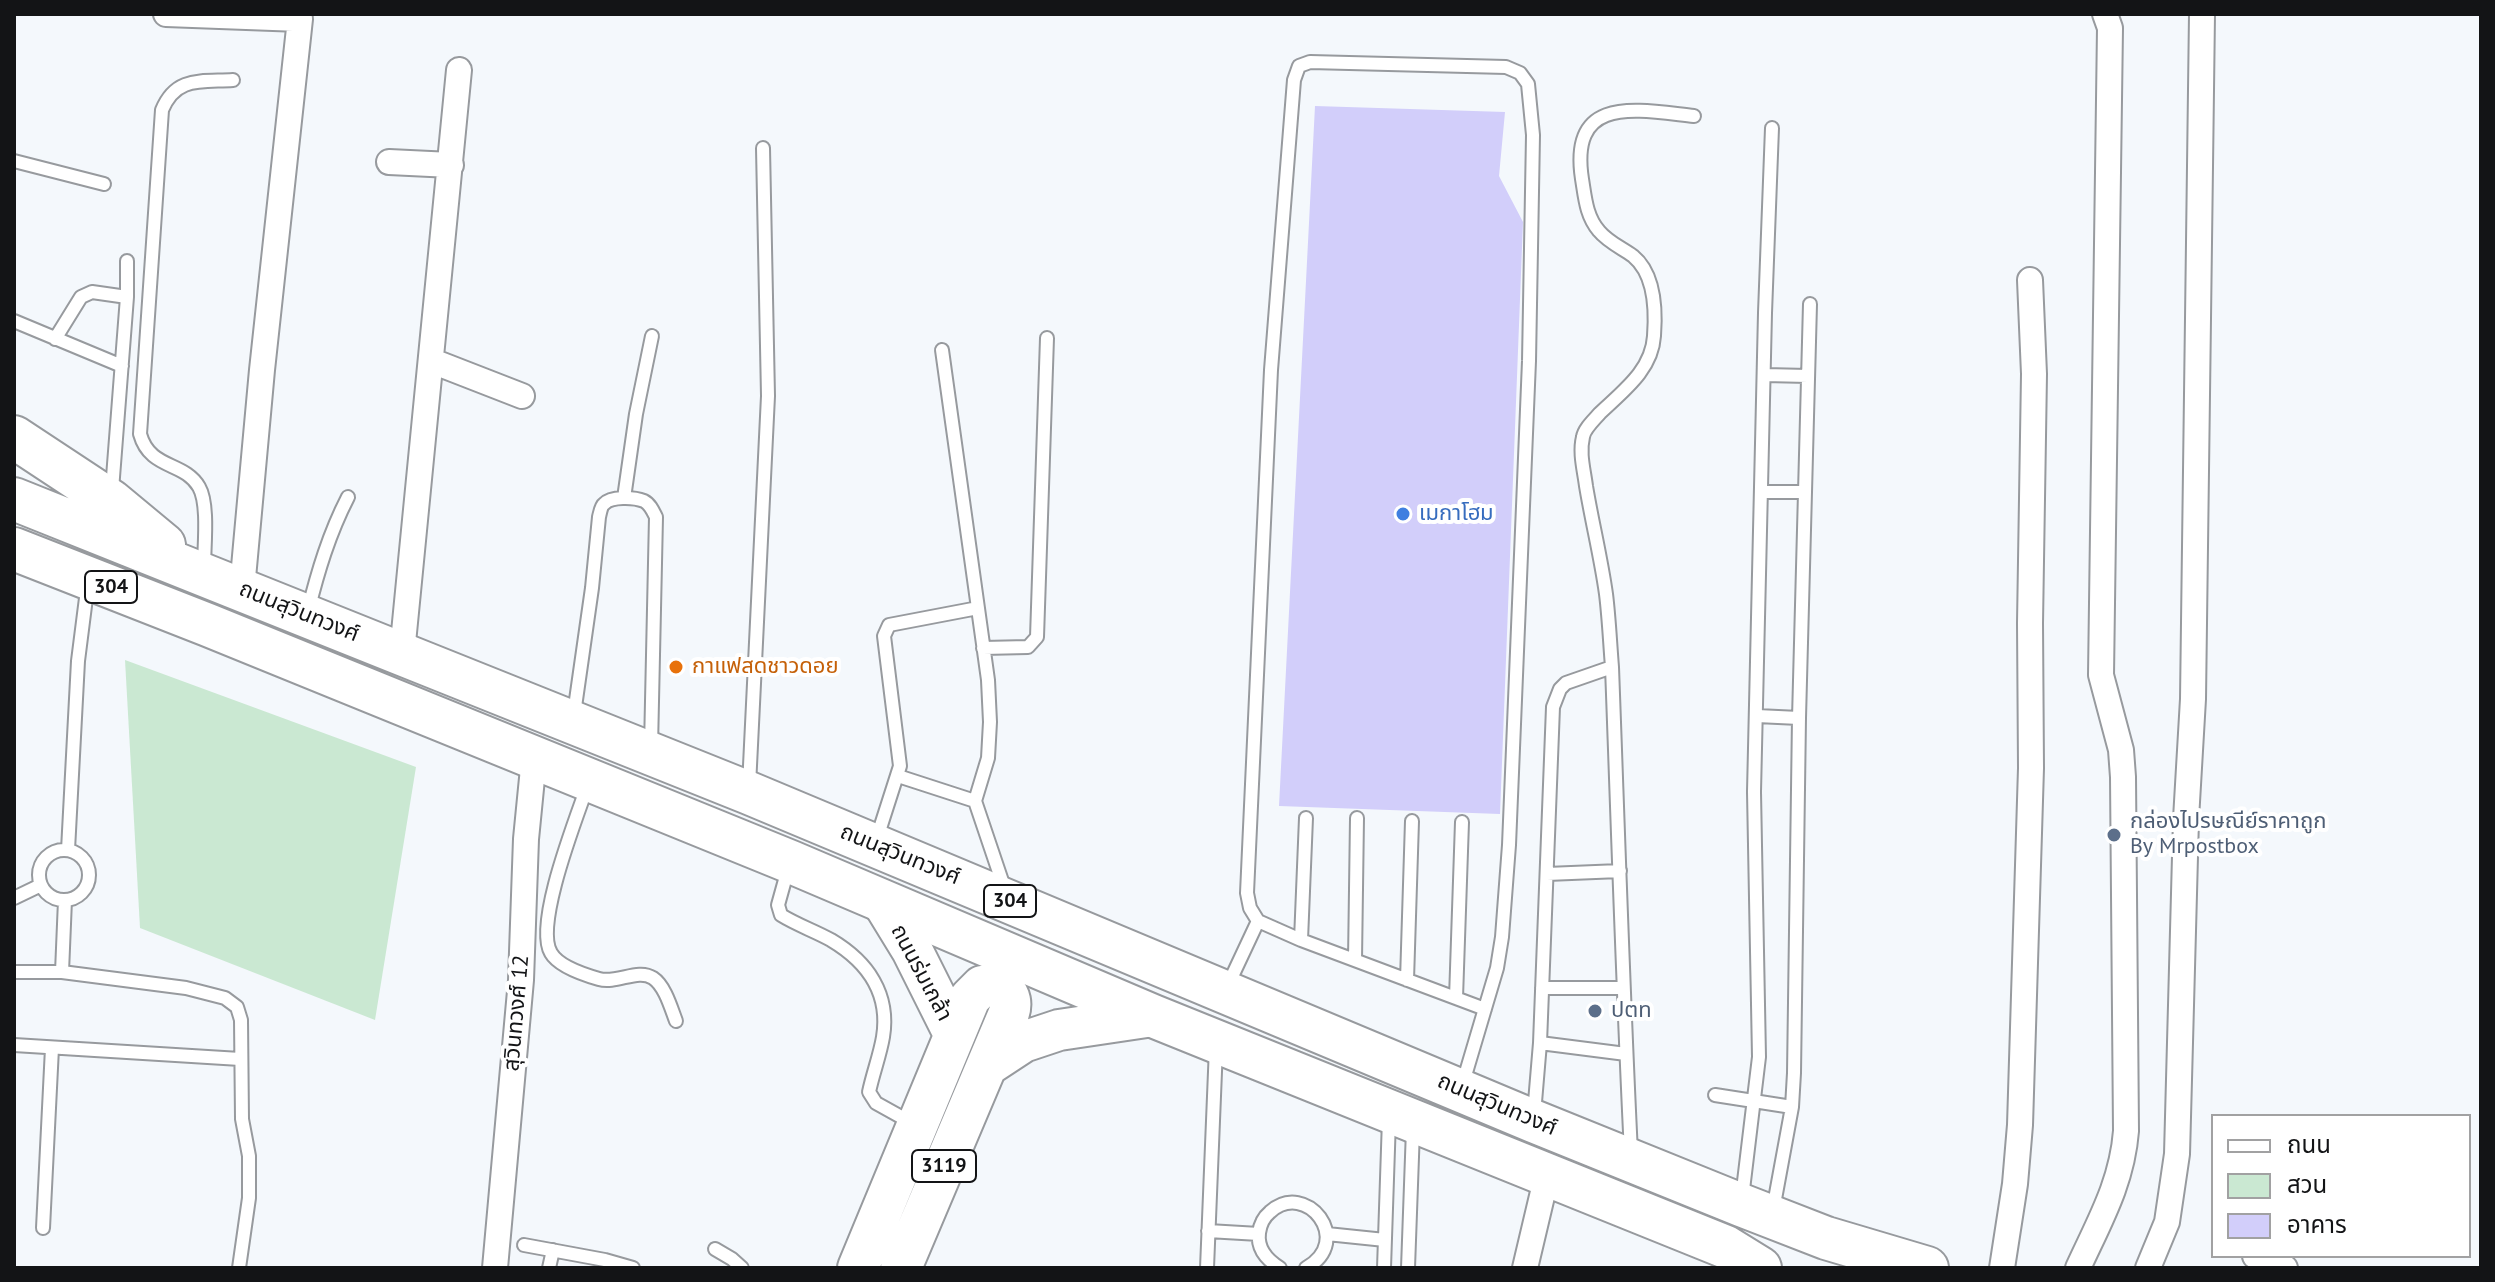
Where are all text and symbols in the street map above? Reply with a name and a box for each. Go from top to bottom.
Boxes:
place label: เมกาโฮม [1419,501,1494,527]
marker: เมกาโฮม [1394,505,1412,523]
road number: 304 [85,571,137,603]
street label: ถนนสุวินทวงศ์ [235,576,363,648]
place label: กาแฟสดชาวดอย [692,654,838,680]
marker: กาแฟสดชาวดอย [667,658,685,676]
place label: กล่องไปรษณีย์ราคาถูก By Mrpostbox [2130,809,2326,860]
street label: ถนนสุวินทวงศ์ [836,819,964,891]
marker: กล่องไปรษณีย์ราคาถูก By Mrpostbox [2105,826,2123,844]
road number: 304 [984,885,1036,917]
street label: ถนนร่มเกล้า [885,920,957,1026]
street label: สุวินทวงศ์ 12 [499,954,535,1072]
place label: ปตท [1611,998,1652,1024]
marker: ปตท [1586,1002,1604,1020]
street label: ถนนสุวินทวงศ์ [1433,1068,1561,1142]
legend [2211,1114,2471,1258]
text: ถนน [2287,1129,2331,1160]
road number: 3119 [912,1150,976,1182]
text: สวน [2287,1169,2327,1200]
text: อาคาร [2287,1209,2347,1240]

